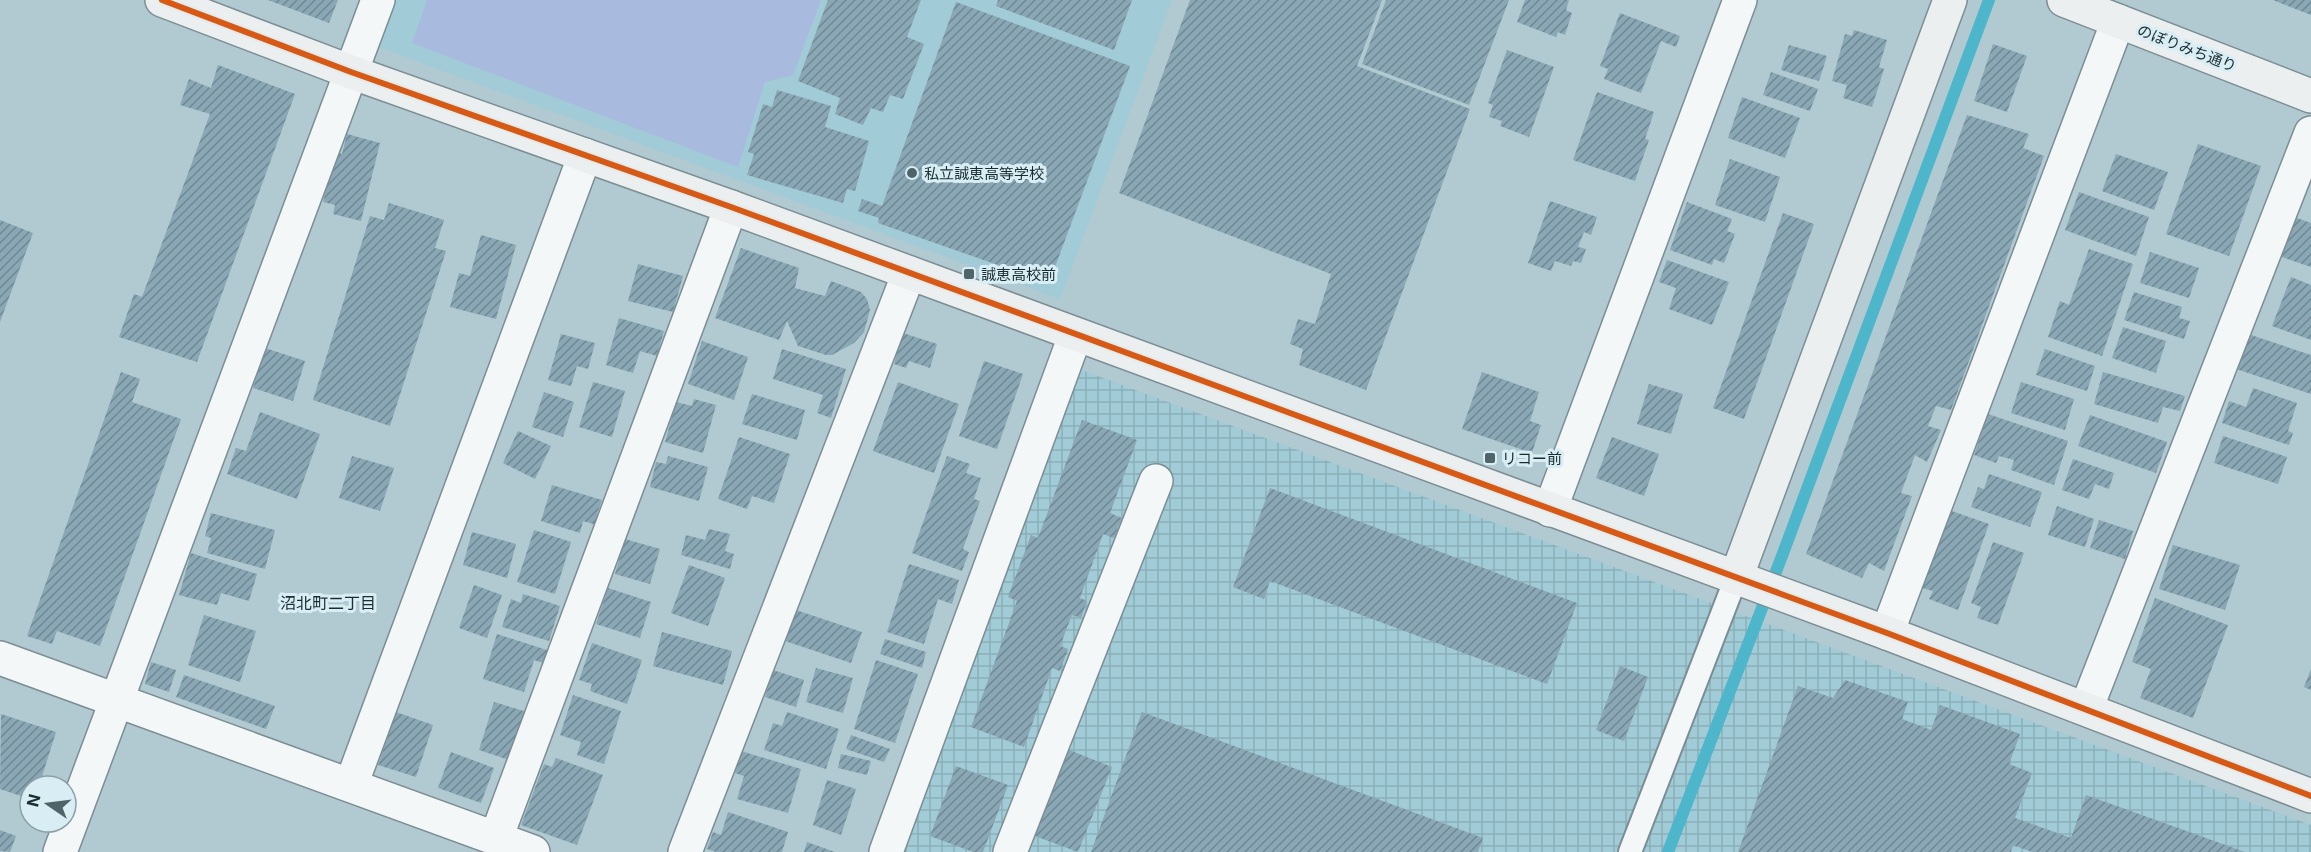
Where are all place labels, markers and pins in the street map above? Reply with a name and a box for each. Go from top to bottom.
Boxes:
place label: 私立誠恵高等学校 [924,164,1044,183]
marker: 私立誠恵高等学校 [905,166,919,180]
place label: 誠恵高校前 [981,265,1056,284]
marker: 誠恵高校前 [962,267,976,281]
place label: リコー前 [1502,449,1562,468]
marker: リコー前 [1483,451,1497,465]

